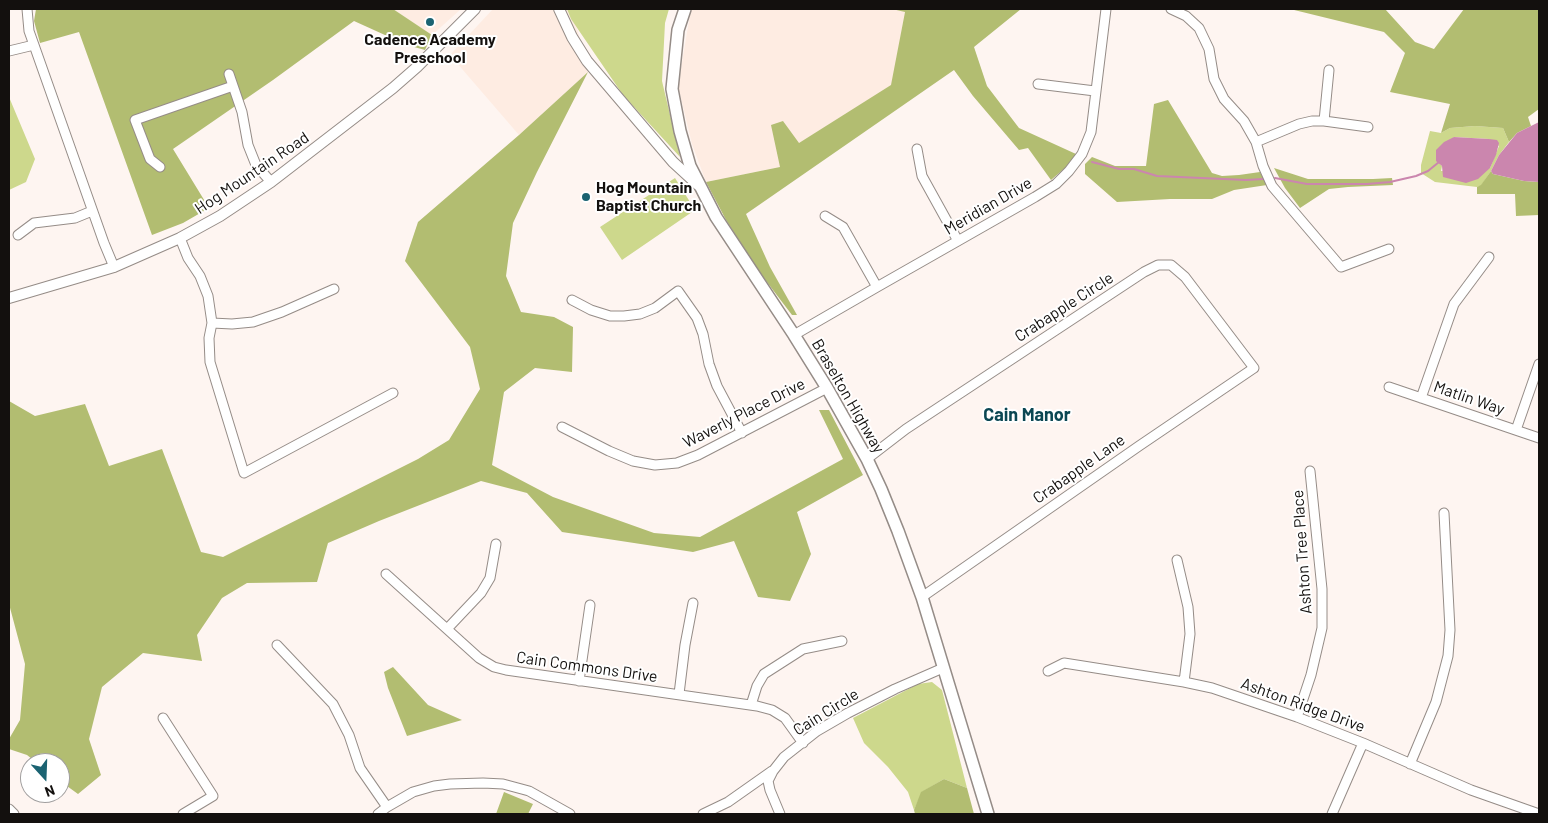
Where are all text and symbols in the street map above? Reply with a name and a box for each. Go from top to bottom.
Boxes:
marker: Cadence Academy Preschool [424,16,436,28]
place label: Cadence Academy Preschool [364,30,496,68]
street label: Hog Mountain Road [191,128,313,218]
street label: Meridian Drive [941,173,1035,239]
place label: Hog Mountain Baptist Church [596,178,701,216]
marker: Hog Mountain Baptist Church [580,191,592,203]
street label: Crabapple Circle [1011,268,1117,346]
street label: Braselton Highway [808,336,888,456]
street label: Waverly Place Drive [680,374,808,452]
street label: Matlin Way [1431,377,1507,419]
district label: Cain Manor [983,404,1071,426]
street label: Crabapple Lane [1029,430,1129,508]
street label: Ashton Tree Place [1288,489,1316,615]
street label: Cain Commons Drive [515,648,659,686]
street label: Ashton Ridge Drive [1238,674,1368,736]
street label: Cain Circle [790,684,862,740]
north arrow [20,753,70,803]
text: N [43,782,57,801]

